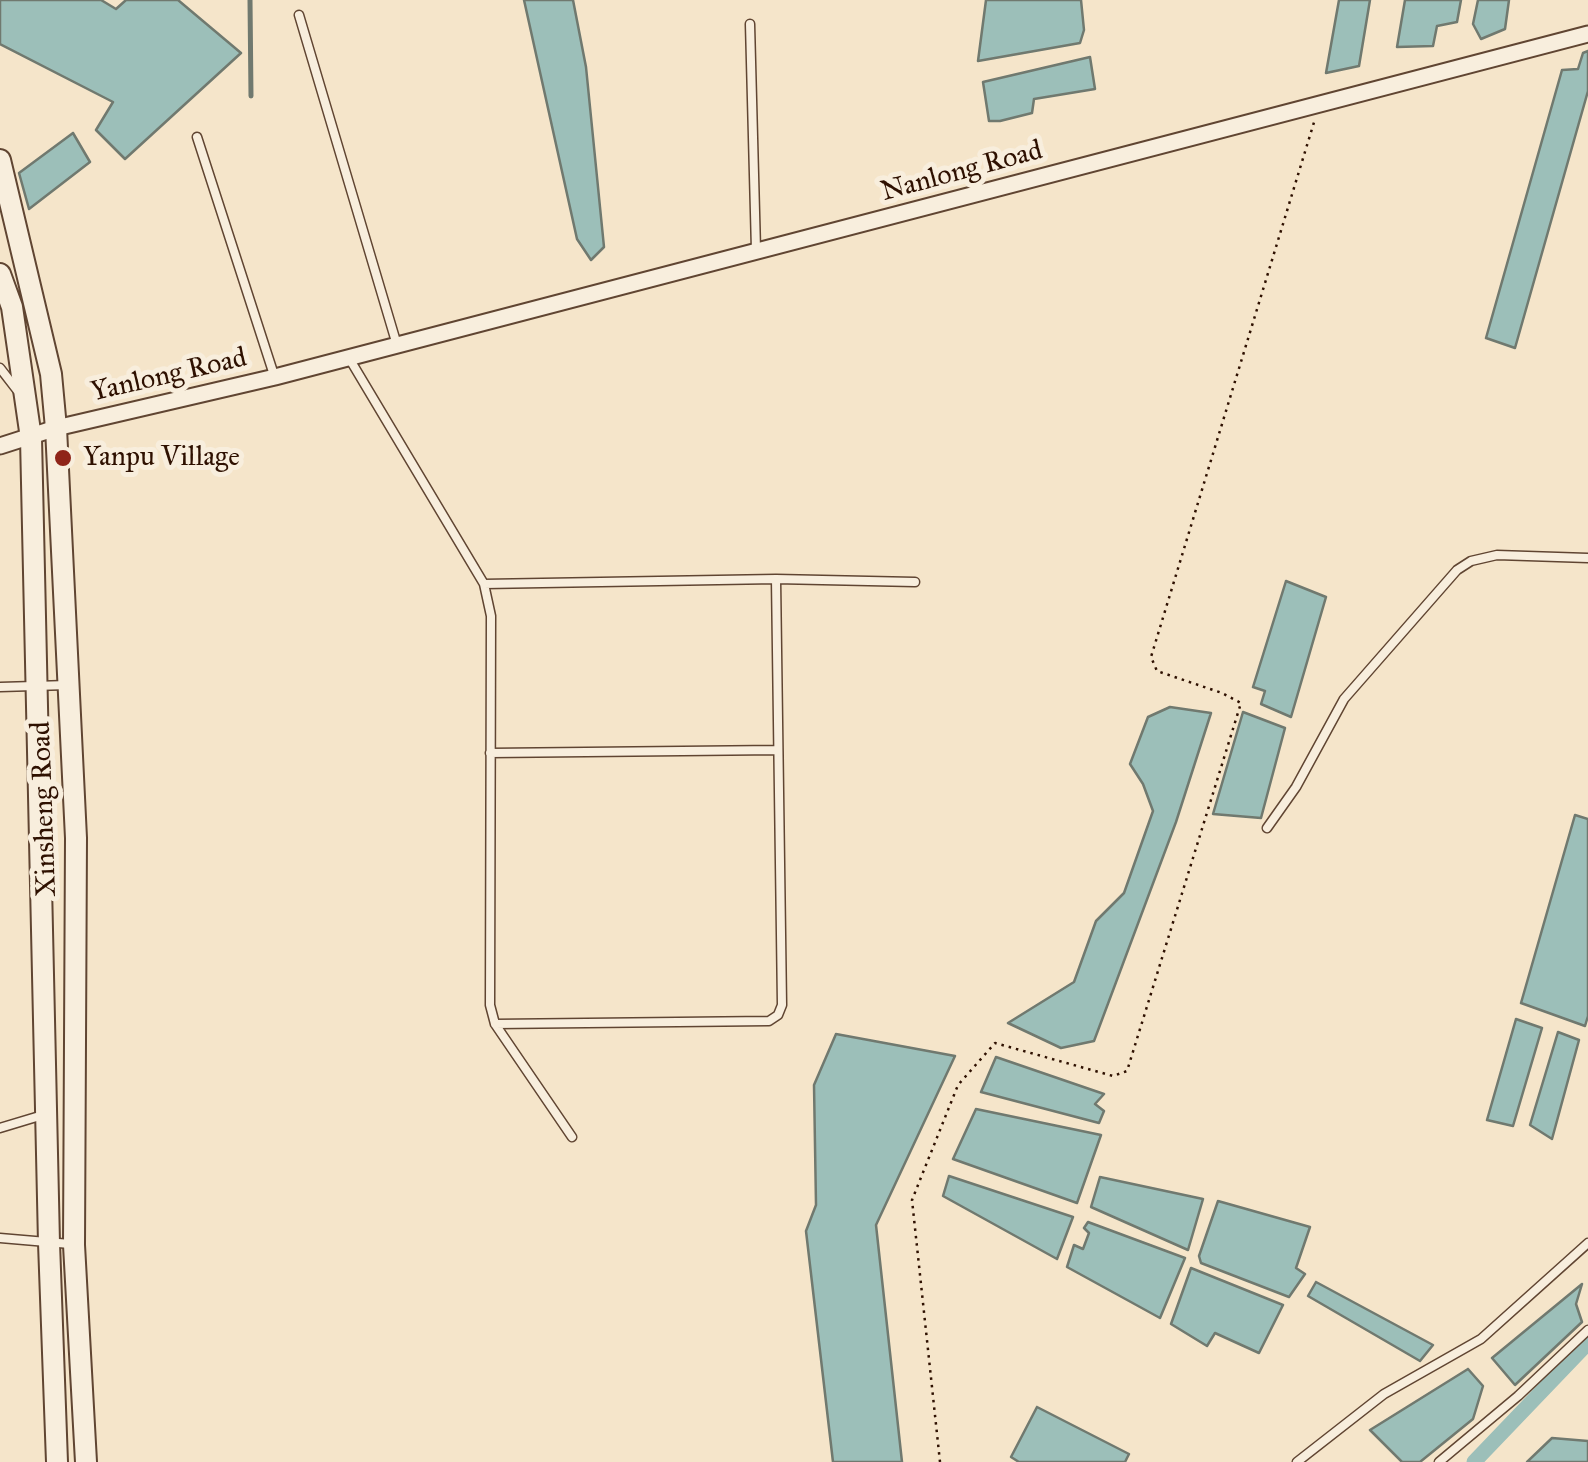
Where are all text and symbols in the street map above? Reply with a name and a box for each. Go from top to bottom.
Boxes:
street label: Nanlong Road [878,134,1046,210]
street label: Yanlong Road [88,342,250,410]
place label: Yanpu Village [83,441,240,475]
marker: Yanpu Village [52,447,74,469]
street label: Xinsheng Road [25,721,65,897]

